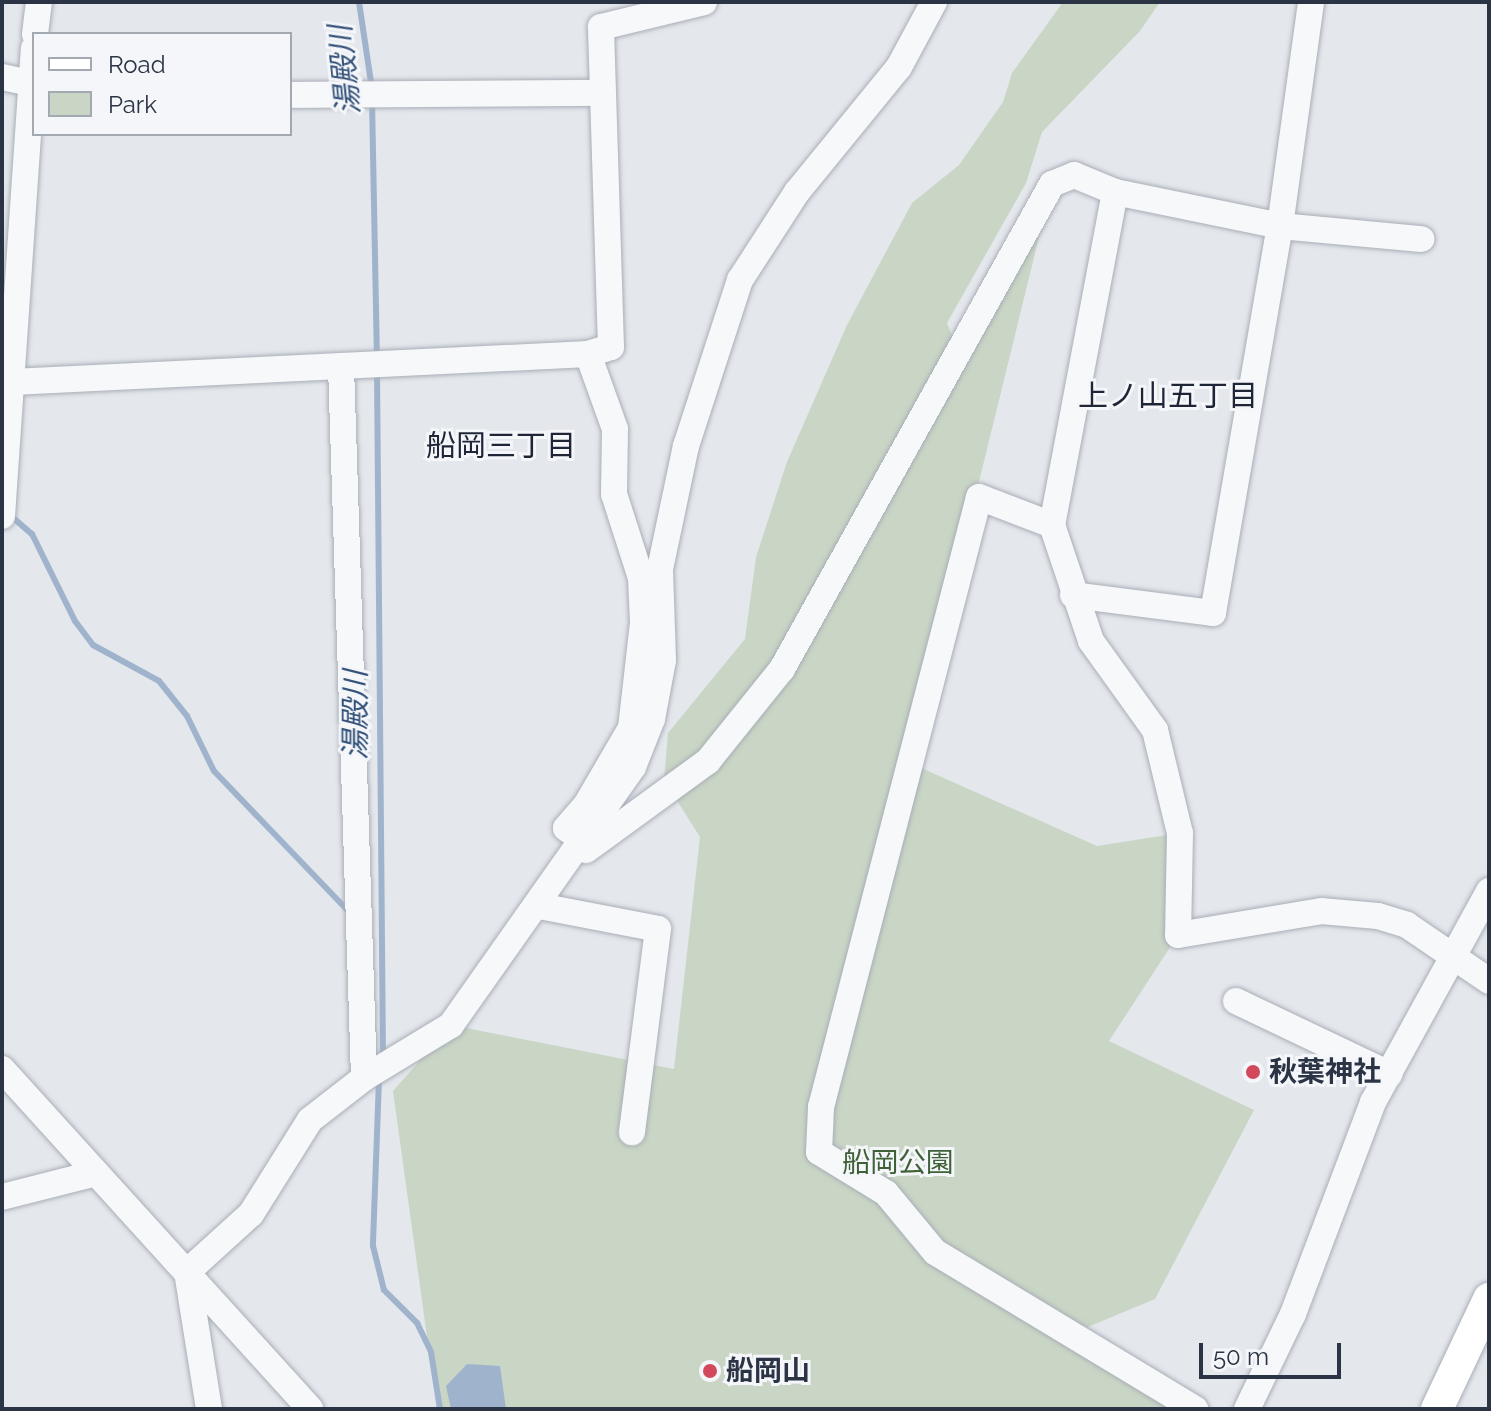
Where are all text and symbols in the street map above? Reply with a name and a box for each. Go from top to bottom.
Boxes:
water label: 湯殿川 [322,23,368,117]
legend [32,32,292,136]
text: Road [108,50,166,79]
text: Park [108,90,157,119]
district label: 上ノ山五丁目 [1078,378,1258,414]
district label: 船岡三丁目 [426,428,576,464]
water label: 湯殿川 [338,670,374,760]
place label: 秋葉神社 [1269,1055,1381,1089]
marker: 秋葉神社 [1244,1063,1262,1081]
park label: 船岡公園 [842,1146,954,1180]
scale bar [1203,1327,1345,1377]
text: 50 m [1213,1342,1269,1371]
place label: 船岡山 [726,1354,810,1388]
marker: 船岡山 [701,1362,719,1380]

